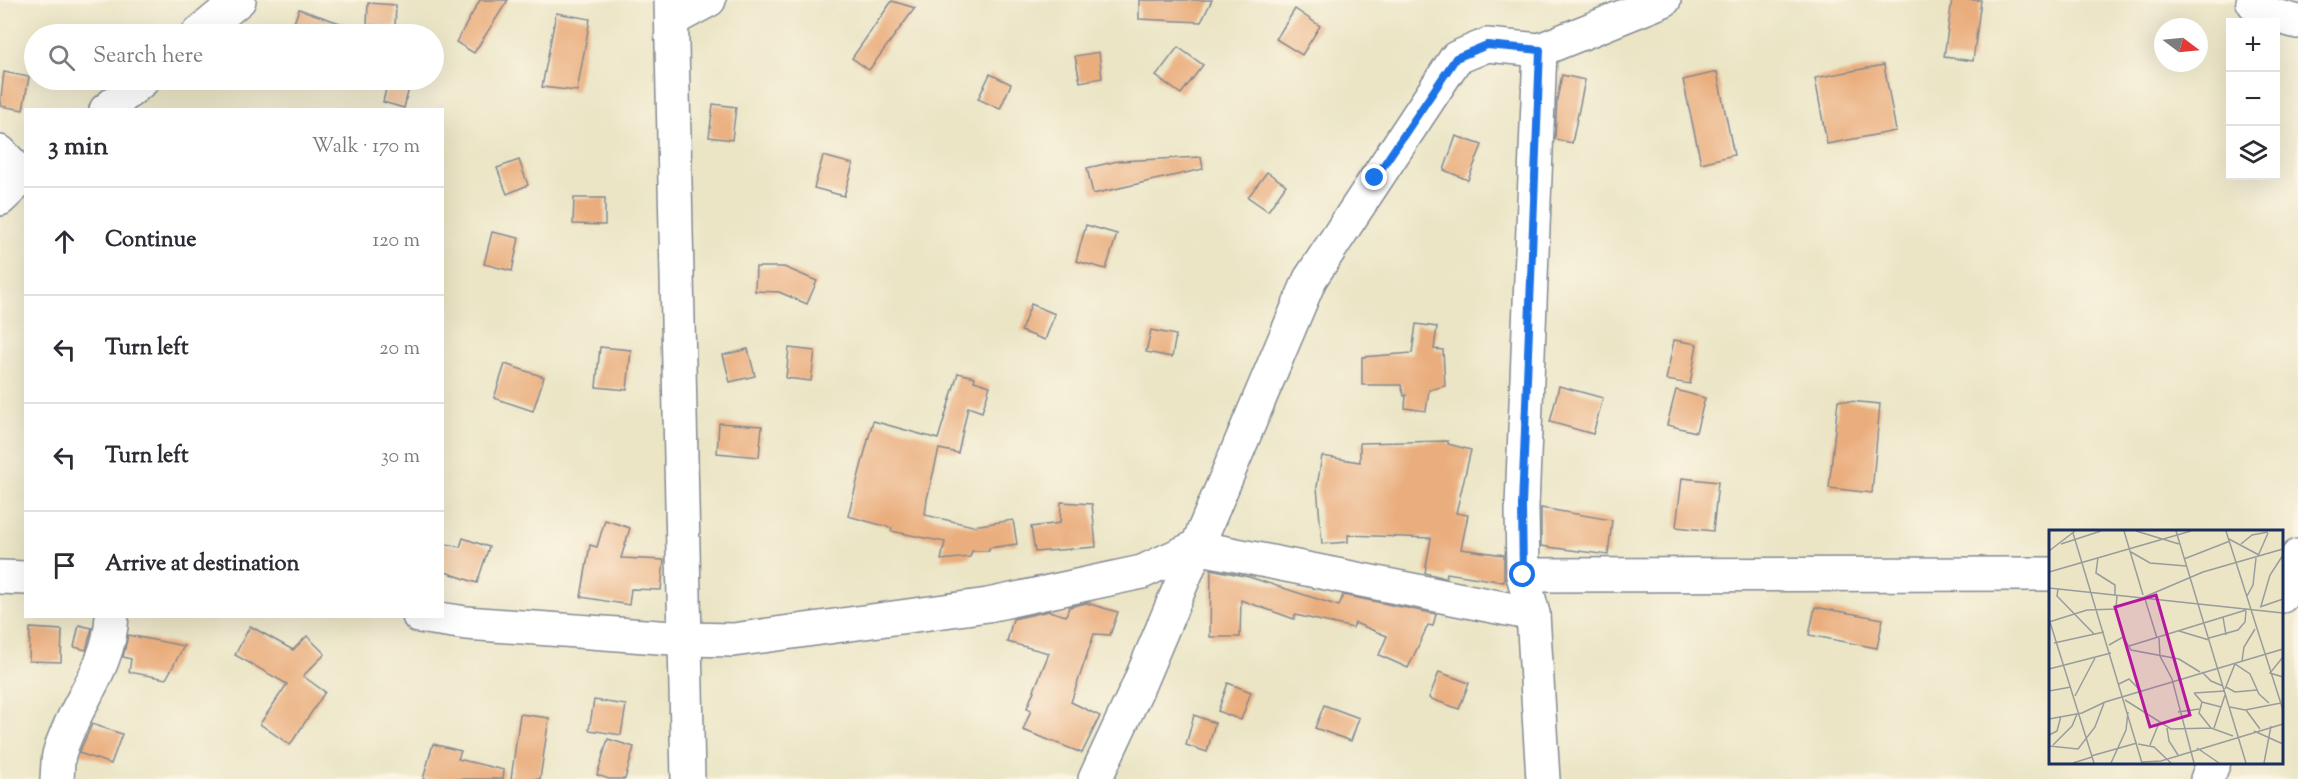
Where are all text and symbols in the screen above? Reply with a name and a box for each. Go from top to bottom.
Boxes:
north arrow [2154,18,2208,72]
map controls [2226,18,2280,180]
button: + [2226,18,2280,72]
search box [24,24,444,90]
icon: search [45,41,78,74]
text: Search here [93,41,203,73]
button: − [2226,72,2280,126]
button: layers [2226,126,2280,180]
text: 3 min [48,129,108,166]
text: Walk · 170 m [312,133,420,162]
route end [1361,164,1387,190]
icon: ahead [48,225,81,258]
text: Continue [105,225,196,257]
text: 120 m [372,227,420,256]
icon: left [48,333,81,366]
text: Turn left [105,333,188,365]
text: 20 m [379,335,420,364]
icon: left [48,441,81,474]
text: Turn left [105,441,188,473]
text: 30 m [381,443,420,472]
inset map [2049,530,2283,764]
icon: arrive [48,549,81,582]
text: Arrive at destination [105,549,300,581]
route start [1509,561,1535,587]

